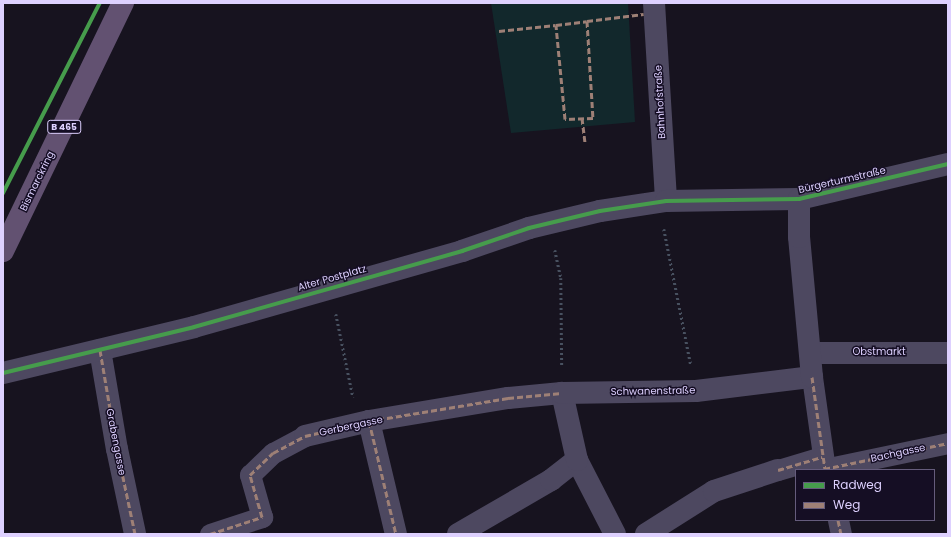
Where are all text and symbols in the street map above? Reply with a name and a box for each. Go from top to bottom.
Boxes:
street label: Bahnhofstraße [652,65,668,139]
road number: B 465 [47,120,81,134]
street label: Bismarckring [17,149,57,213]
street label: Bürgerturmstraße [797,164,887,196]
street label: Alter Postplatz [296,262,368,294]
street label: Obstmarkt [852,346,906,358]
street label: Schwanenstraße [611,384,695,398]
street label: Grabengasse [104,408,128,476]
street label: Gerbergasse [318,413,384,439]
street label: Bachgasse [870,441,926,465]
legend [795,469,935,521]
text: Radweg [833,476,882,493]
text: Weg [833,496,860,513]

